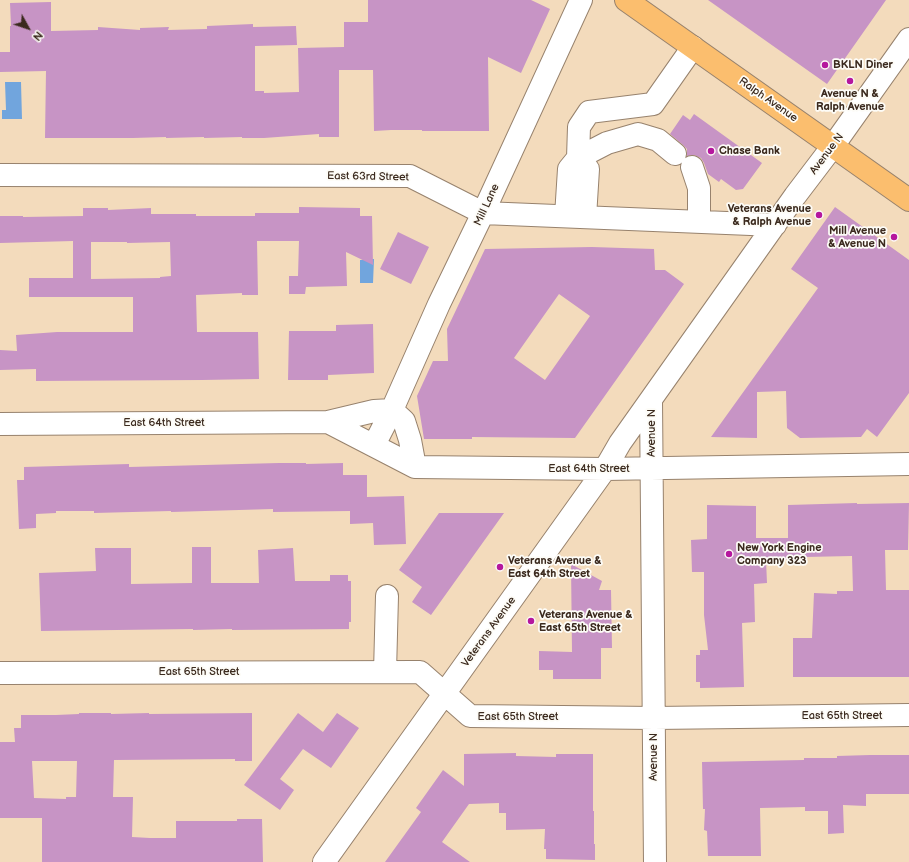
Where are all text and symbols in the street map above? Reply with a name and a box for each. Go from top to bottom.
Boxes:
north arrow [8,8,48,48]
text: N [30,29,45,43]
place label: BKLN Diner [833,58,893,72]
marker: BKLN Diner [820,60,830,70]
street label: Ralph Avenue [736,75,800,125]
marker: Avenue N & Ralph Avenue [845,76,855,86]
place label: Avenue N & Ralph Avenue [816,87,884,113]
street label: Avenue N [807,131,847,177]
place label: Chase Bank [719,144,780,158]
marker: Chase Bank [706,146,716,156]
street label: East 63rd Street [327,170,409,184]
street label: Mill Lane [472,182,502,228]
place label: Veterans Avenue & Ralph Avenue [728,202,811,228]
marker: Veterans Avenue & Ralph Avenue [814,210,824,220]
place label: Mill Avenue & Avenue N [828,224,886,250]
marker: Mill Avenue & Avenue N [889,232,899,242]
street label: Avenue N [645,409,659,457]
street label: East 64th Street [123,416,205,430]
street label: East 64th Street [548,462,630,476]
place label: New York Engine Company 323 [737,541,822,567]
marker: New York Engine Company 323 [724,549,734,559]
place label: Veterans Avenue & East 64th Street [508,554,602,580]
marker: Veterans Avenue & East 64th Street [495,562,505,572]
street label: Veterans Avenue [459,594,519,670]
place label: Veterans Avenue & East 65th Street [539,608,633,634]
marker: Veterans Avenue & East 65th Street [526,616,536,626]
street label: East 65th Street [159,665,239,679]
street label: East 65th Street [802,709,882,723]
street label: East 65th Street [478,710,558,724]
street label: Avenue N [647,733,661,781]

